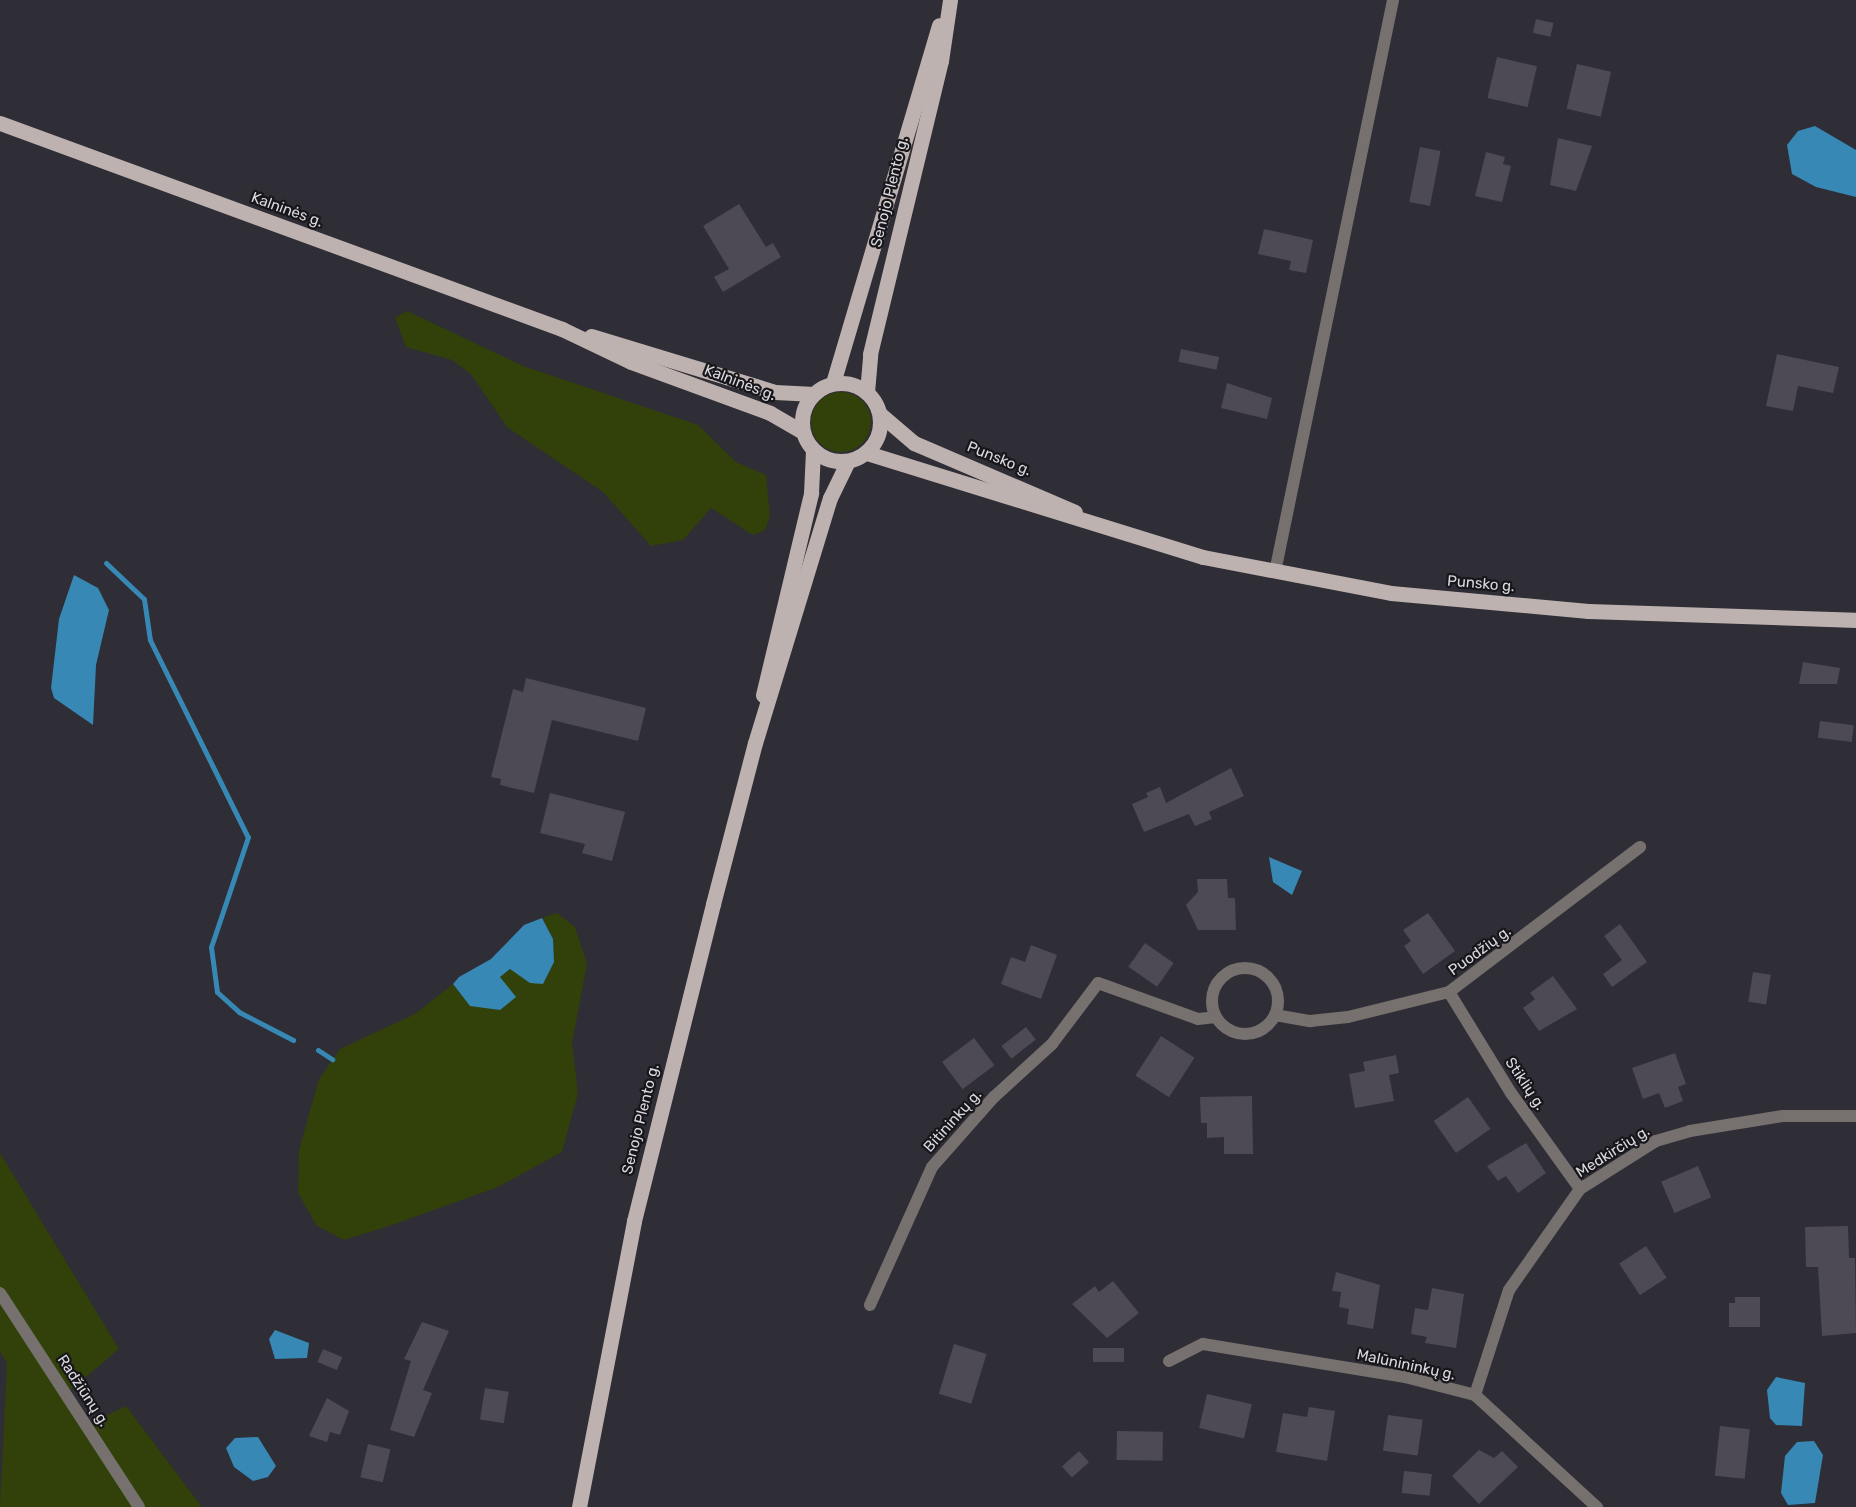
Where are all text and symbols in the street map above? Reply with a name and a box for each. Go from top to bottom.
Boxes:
street label: Senojo Plento g. [868,135,912,249]
street label: Kalninės g. [249,189,325,231]
street label: Kalninės g. [702,361,778,405]
street label: Punsko g. [964,438,1034,480]
street label: Punsko g. [1446,572,1516,596]
street label: Puodžių g. [1445,922,1515,980]
street label: Stiklių g. [1501,1054,1549,1114]
street label: Senojo Plento g. [619,1062,663,1176]
street label: Bitininkų g. [920,1086,986,1156]
street label: Medkirčių g. [1573,1122,1653,1182]
street label: Malūnininkų g. [1355,1346,1457,1384]
street label: Radžiūnų g. [53,1352,113,1430]

